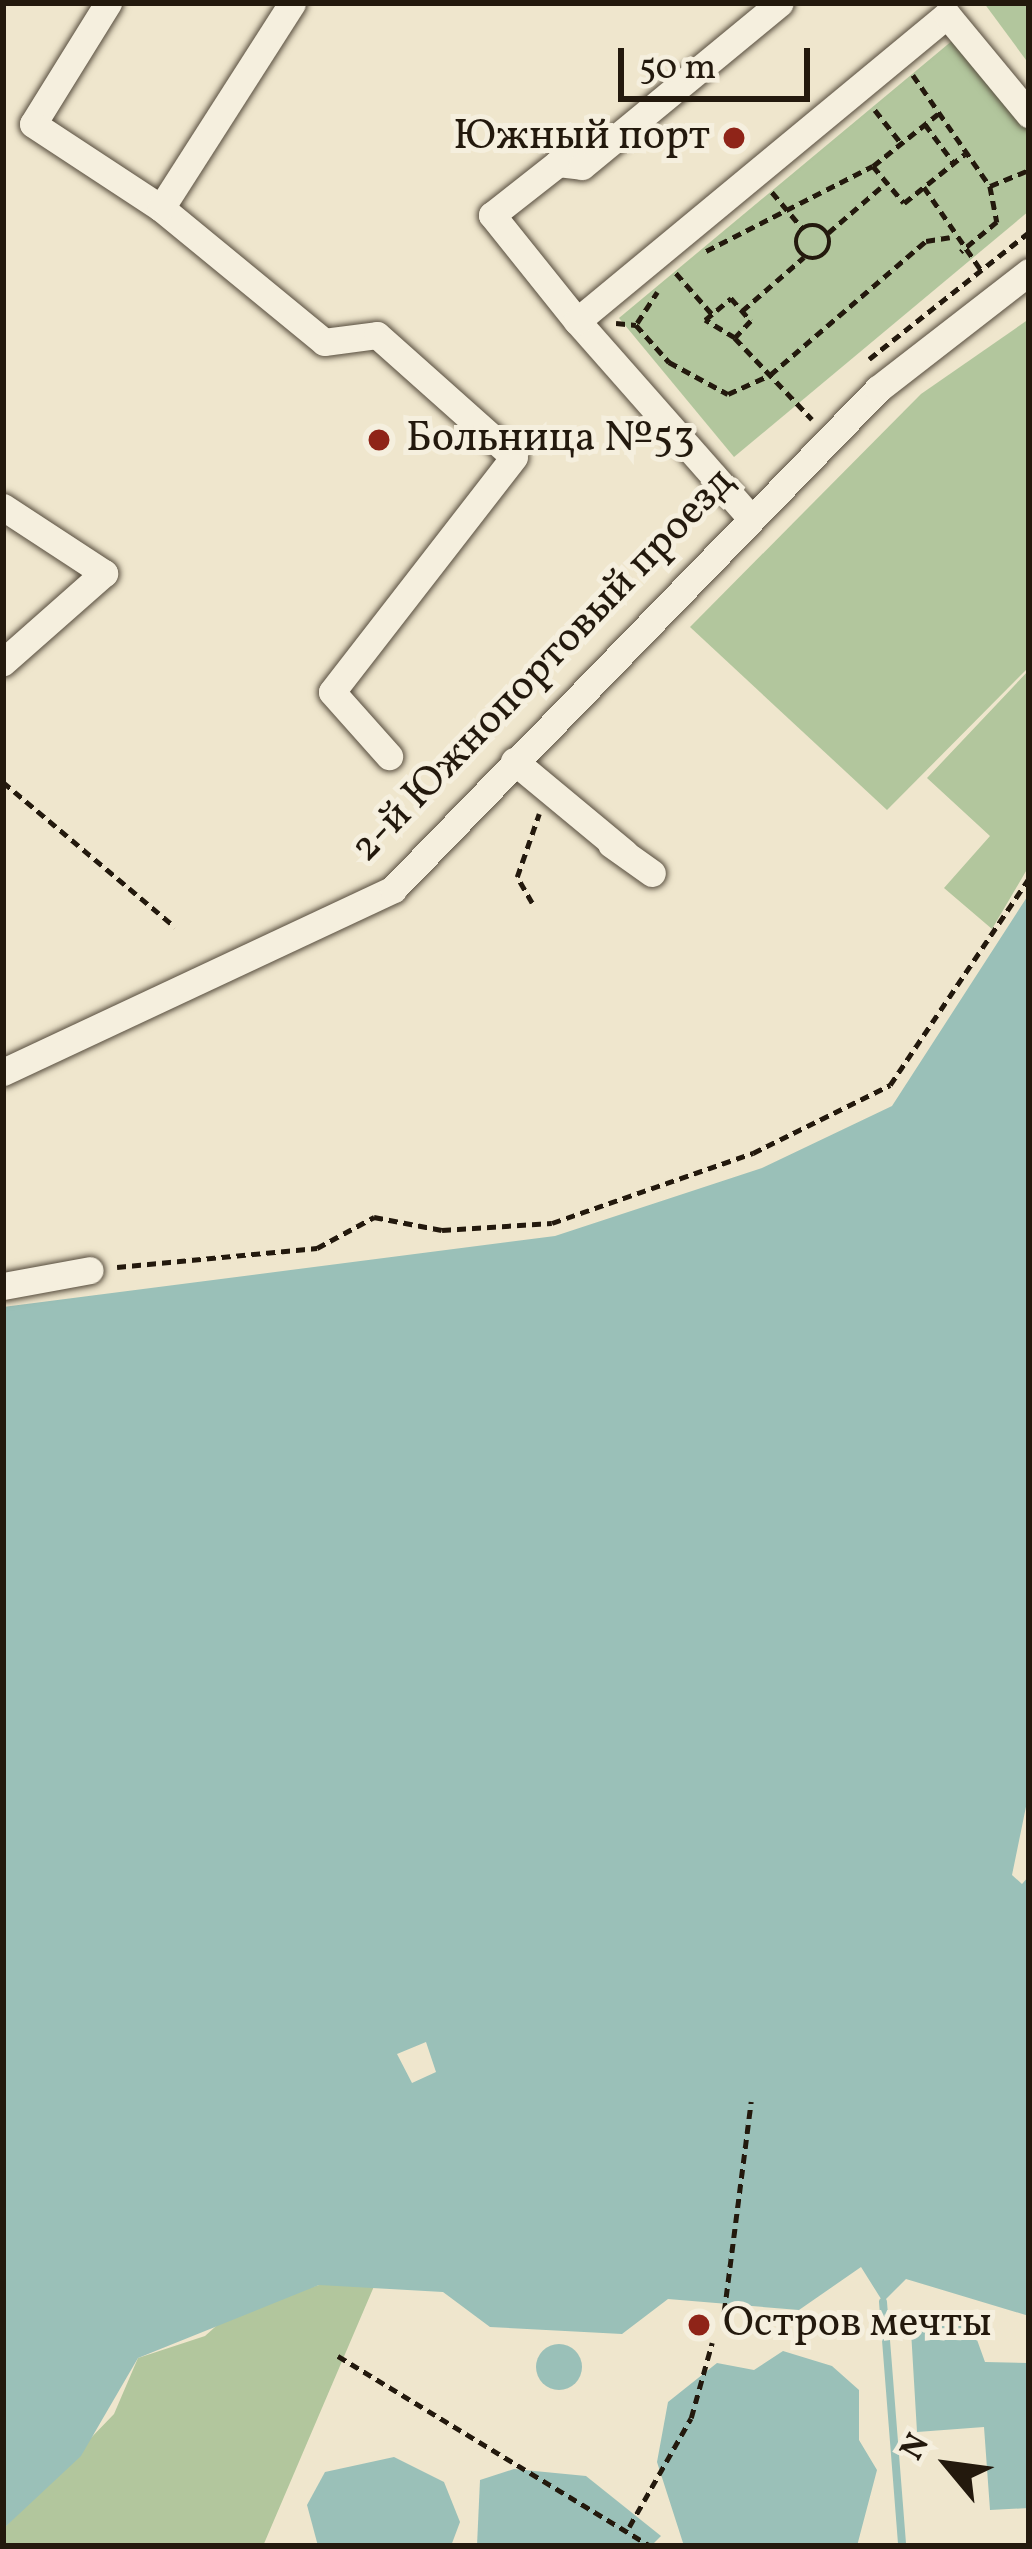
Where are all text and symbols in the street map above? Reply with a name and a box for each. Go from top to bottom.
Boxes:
scale bar [624,24,816,98]
text: 50 m [639,44,716,94]
place label: Южный порт [453,113,710,163]
marker: Южный порт [721,125,747,151]
place label: Больница №53 [406,415,695,465]
marker: Больница №53 [363,424,395,456]
street label: 2-й Южнопортовый проезд [342,458,746,874]
place label: Остров мечты [723,2300,992,2350]
marker: Остров мечты [686,2312,712,2338]
north arrow [888,2405,1008,2525]
text: N [891,2426,942,2469]

